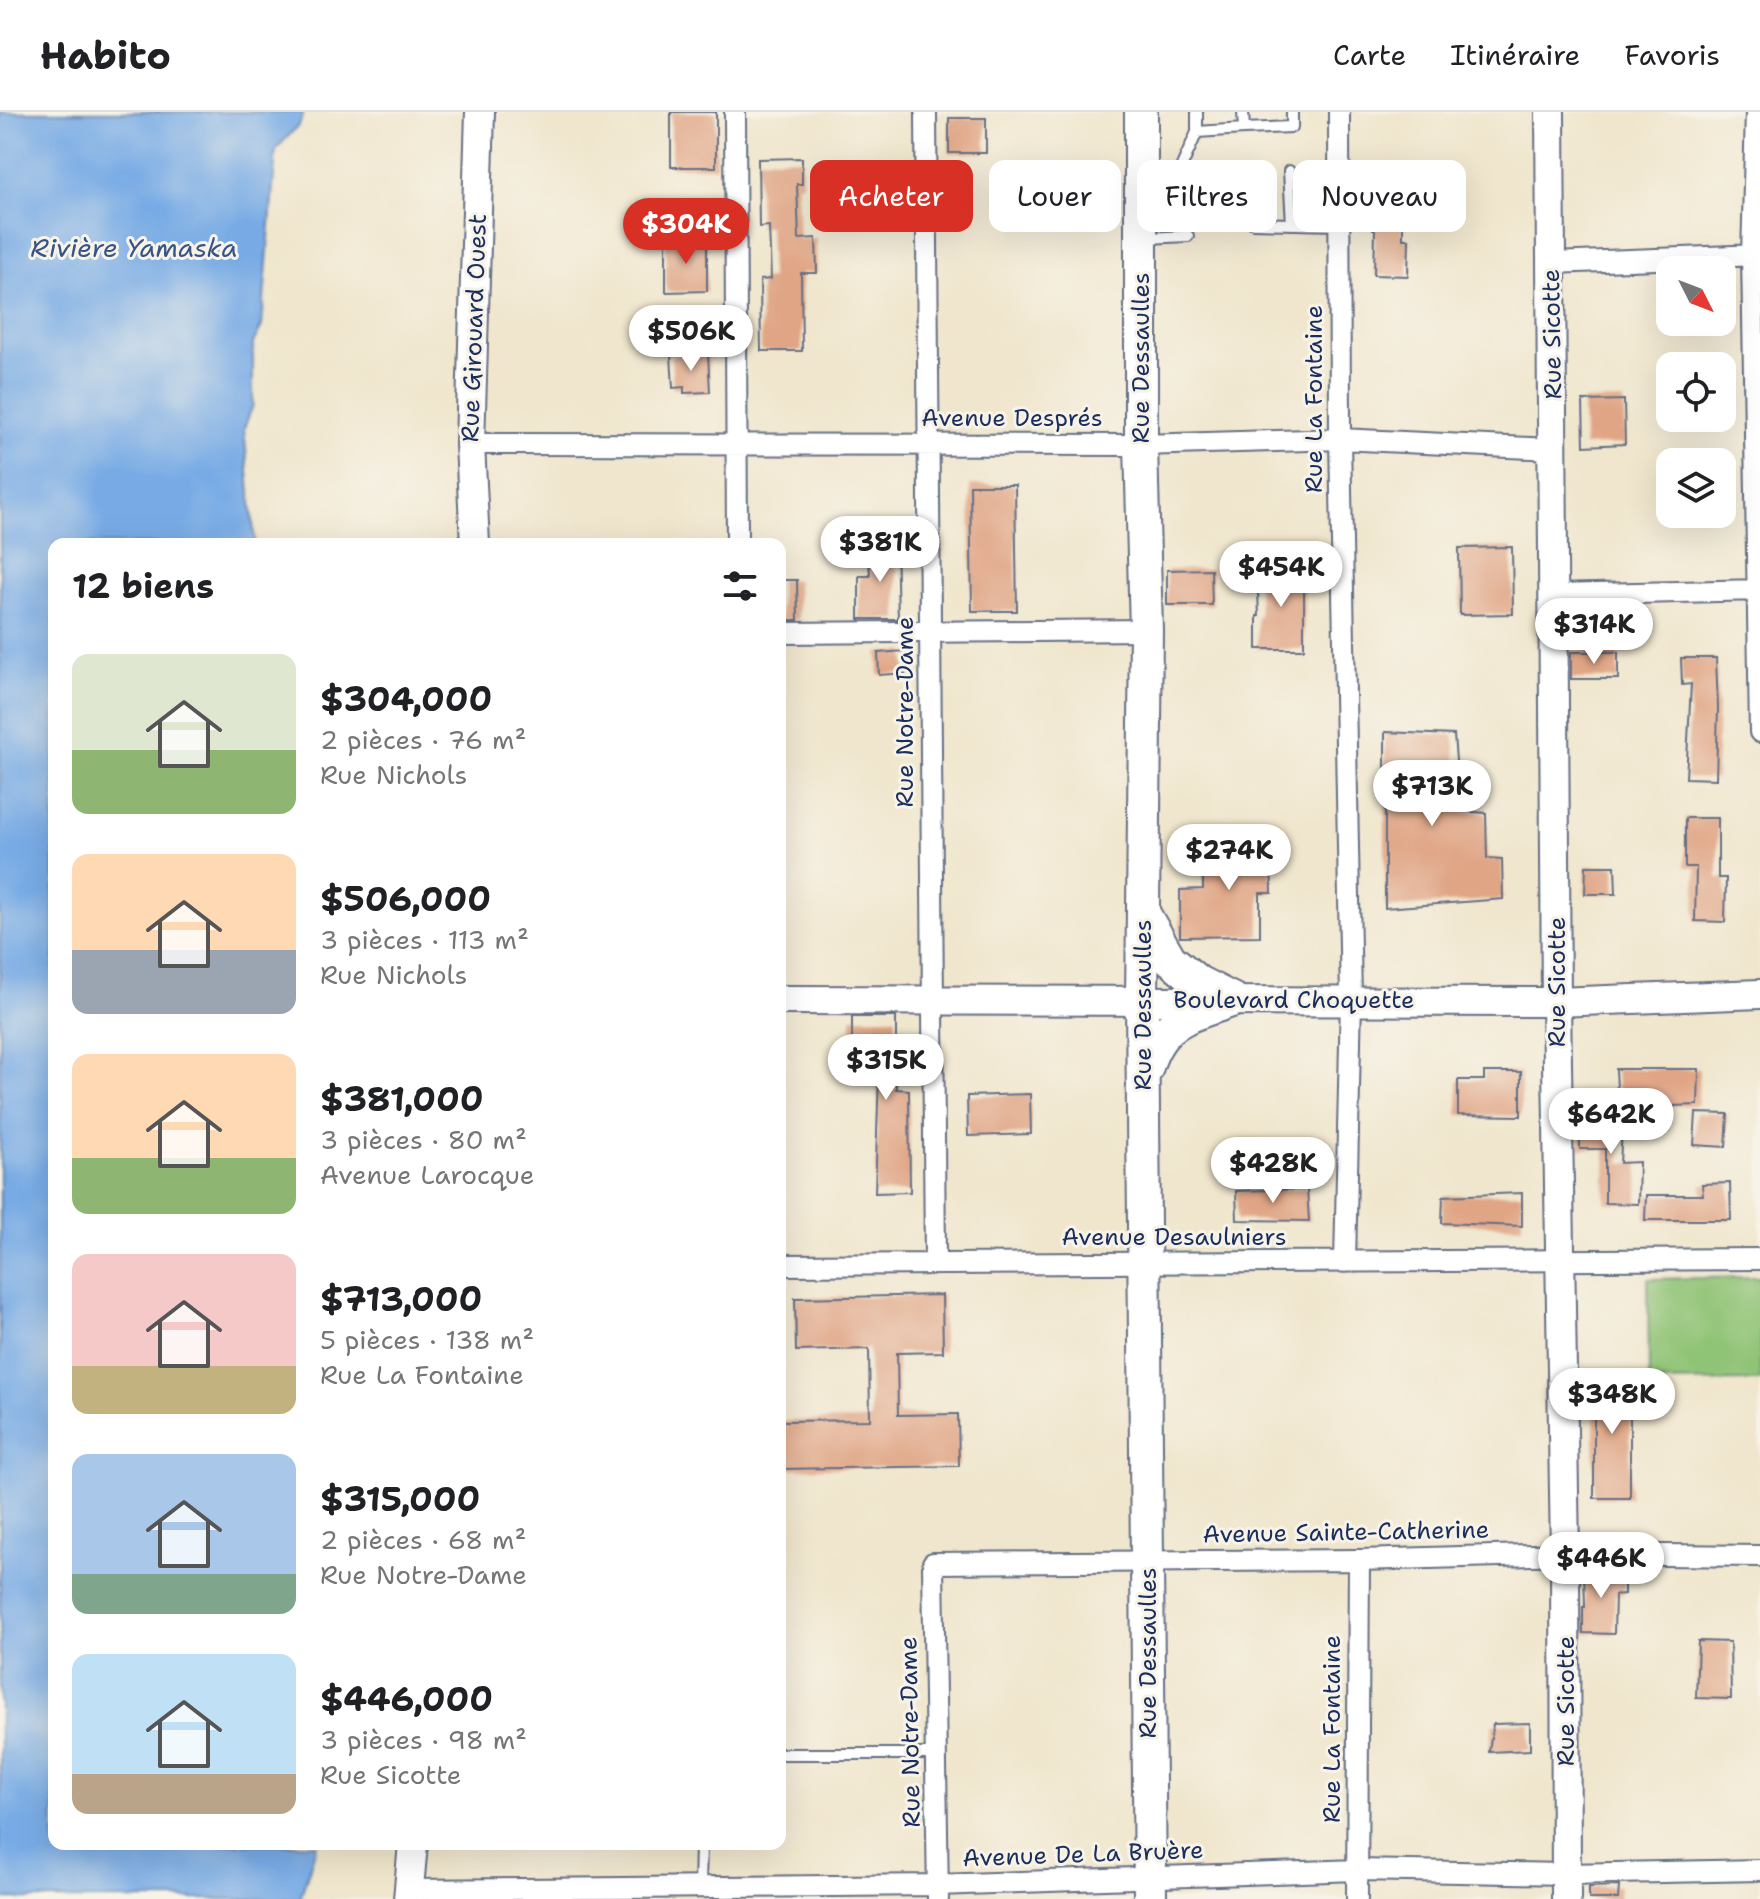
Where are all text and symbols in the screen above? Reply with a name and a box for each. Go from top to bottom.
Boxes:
text: Habito [40,30,171,81]
text: Carte [1333,36,1406,74]
text: Itinéraire [1450,36,1580,74]
text: Favoris [1624,36,1720,74]
chip: Acheter [810,160,973,232]
chip: Louer [989,160,1121,232]
chip: Filtres [1137,160,1277,232]
chip: Nouveau [1293,160,1466,232]
pin: $304K [630,198,742,266]
text: $304K [641,206,731,241]
street label: Rue Girouard Ouest [454,213,494,443]
water label: Rivière Yamaska [30,230,238,265]
north arrow [1656,256,1736,336]
map controls [1656,256,1736,528]
street label: Rue Sicotte [1535,268,1569,400]
street label: Rue Dessaulles [1125,272,1157,444]
pin: $506K [635,305,747,373]
street label: Rue La Fontaine [1298,305,1330,493]
text: $506K [647,313,735,348]
button: locate [1656,352,1736,432]
street label: Avenue Després [921,402,1103,434]
button: layers [1656,448,1736,528]
pin: $381K [824,516,936,584]
text: $381K [839,524,921,559]
pin: $454K [1225,541,1337,609]
text: $454K [1237,549,1325,584]
text: 12 biens [72,563,214,609]
icon: filters [718,564,762,608]
pin: $314K [1538,598,1650,666]
text: $314K [1553,606,1635,641]
street label: Rue Notre-Dame [889,616,921,808]
text: $304,000 [320,676,492,722]
icon: home [136,686,232,782]
text: 2 pièces · 76 m² [320,722,526,757]
text: Rue Nichols [320,757,467,792]
pin: $713K [1376,760,1488,828]
text: $713K [1391,768,1473,803]
pin: $274K [1173,824,1285,892]
text: $274K [1185,832,1273,867]
text: $506,000 [320,876,491,922]
icon: home [136,886,232,982]
street label: Rue Sicotte [1541,917,1573,1047]
street label: Rue Dessaulles [1127,919,1159,1091]
text: 3 pièces · 113 m² [320,922,529,957]
text: Rue Nichols [320,957,467,992]
street label: Boulevard Choquette [1173,984,1415,1016]
pin: $315K [830,1034,942,1102]
text: $315K [846,1042,926,1077]
text: $381,000 [320,1076,483,1122]
icon: home [136,1086,232,1182]
pin: $642K [1555,1088,1667,1156]
text: $642K [1567,1096,1655,1131]
text: 3 pièces · 80 m² [320,1122,527,1157]
pin: $428K [1217,1137,1329,1205]
text: $428K [1229,1145,1317,1180]
text: Avenue Larocque [320,1157,534,1192]
street label: Avenue Desaulniers [1061,1221,1287,1253]
text: $713,000 [320,1276,482,1322]
icon: home [136,1286,232,1382]
text: 5 pièces · 138 m² [320,1322,534,1357]
text: Rue La Fontaine [320,1357,524,1392]
pin: $348K [1556,1368,1668,1436]
text: $348K [1567,1376,1657,1411]
text: $315,000 [320,1476,480,1522]
icon: home [136,1486,232,1582]
street label: Avenue Sainte-Catherine [1202,1514,1490,1550]
text: 2 pièces · 68 m² [320,1522,526,1557]
pin: $446K [1545,1532,1657,1600]
text: $446K [1556,1540,1646,1575]
text: Rue Notre-Dame [320,1557,527,1592]
street label: Rue Dessaulles [1132,1567,1164,1739]
street label: Rue La Fontaine [1316,1635,1348,1823]
street label: Rue Notre-Dame [892,1636,928,1828]
street label: Rue Sicotte [1550,1636,1582,1766]
text: $446,000 [320,1676,493,1722]
icon: home [136,1686,232,1782]
text: 3 pièces · 98 m² [320,1722,527,1757]
text: Rue Sicotte [320,1757,461,1792]
street label: Avenue De La Bruère [962,1834,1204,1874]

